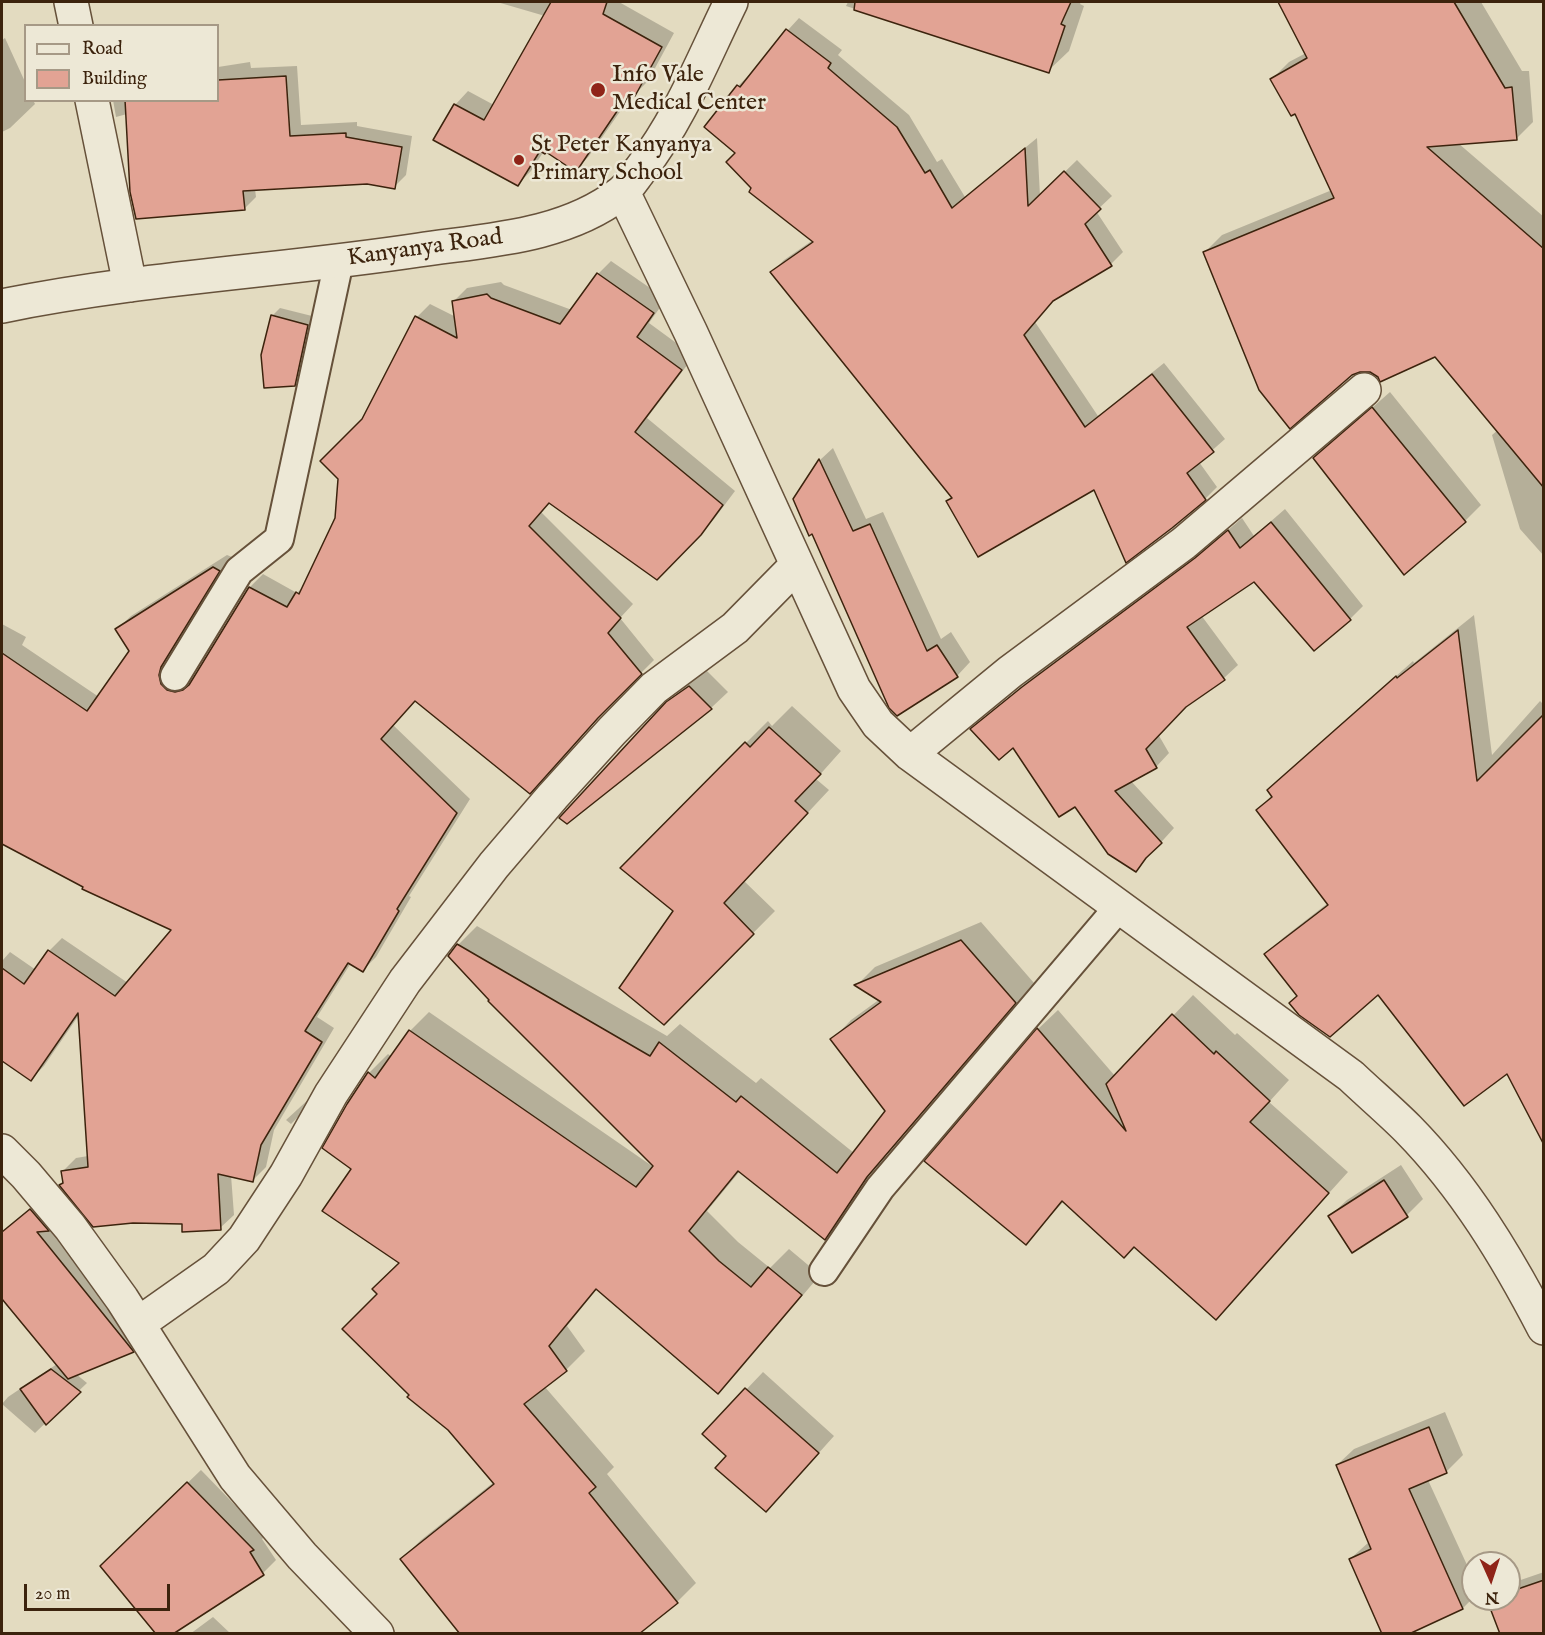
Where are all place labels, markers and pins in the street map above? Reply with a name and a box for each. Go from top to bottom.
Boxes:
place label: Info Vale Medical Center [612,62,766,118]
marker: Info Vale Medical Center [589,81,607,99]
place label: St Peter Kanyanya Primary School [531,132,712,188]
marker: St Peter Kanyanya Primary School [512,153,526,167]

